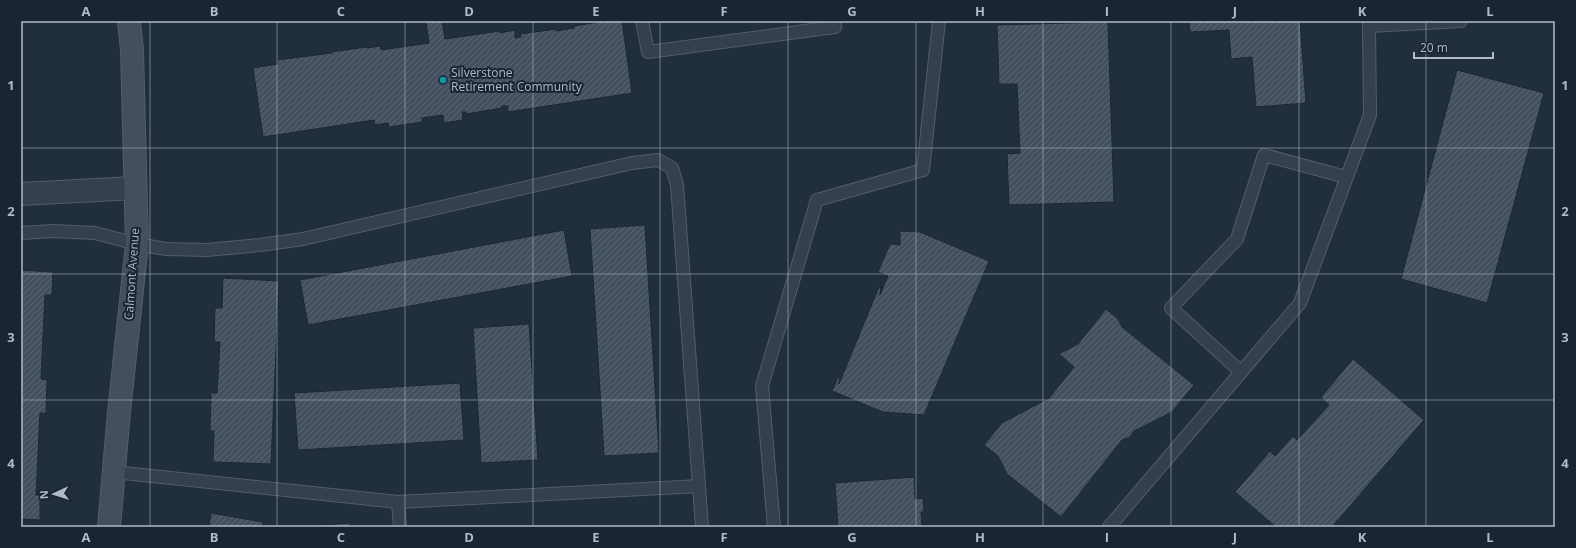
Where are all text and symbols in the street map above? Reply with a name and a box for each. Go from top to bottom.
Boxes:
text: A [82,2,91,20]
text: B [210,2,219,20]
text: C [337,2,345,20]
text: D [464,2,474,20]
text: E [592,2,600,20]
text: F [720,2,728,20]
text: G [847,2,857,20]
text: H [975,2,985,20]
text: I [1105,2,1109,20]
text: J [1232,2,1237,20]
text: K [1358,2,1367,20]
text: L [1486,2,1494,20]
scale bar [1414,34,1493,60]
text: 20 m [1420,39,1448,56]
place label: Silverstone Retirement Community [451,64,583,95]
marker: Silverstone Retirement Community [438,75,448,85]
text: 1 [7,76,15,94]
text: 1 [1561,76,1569,94]
text: 2 [7,202,15,220]
text: 2 [1561,202,1569,220]
street label: Calmont Avenue [120,227,143,321]
text: 3 [7,328,15,346]
text: 3 [1561,328,1569,346]
text: 4 [7,454,15,472]
text: 4 [1561,454,1569,472]
north arrow [34,474,74,514]
text: N [36,490,51,500]
text: A [82,528,91,546]
text: B [210,528,219,546]
text: C [337,528,345,546]
text: D [464,528,474,546]
text: E [592,528,600,546]
text: F [720,528,728,546]
text: G [847,528,857,546]
text: H [975,528,985,546]
text: I [1105,528,1109,546]
text: J [1232,528,1237,546]
text: K [1358,528,1367,546]
text: L [1486,528,1494,546]

